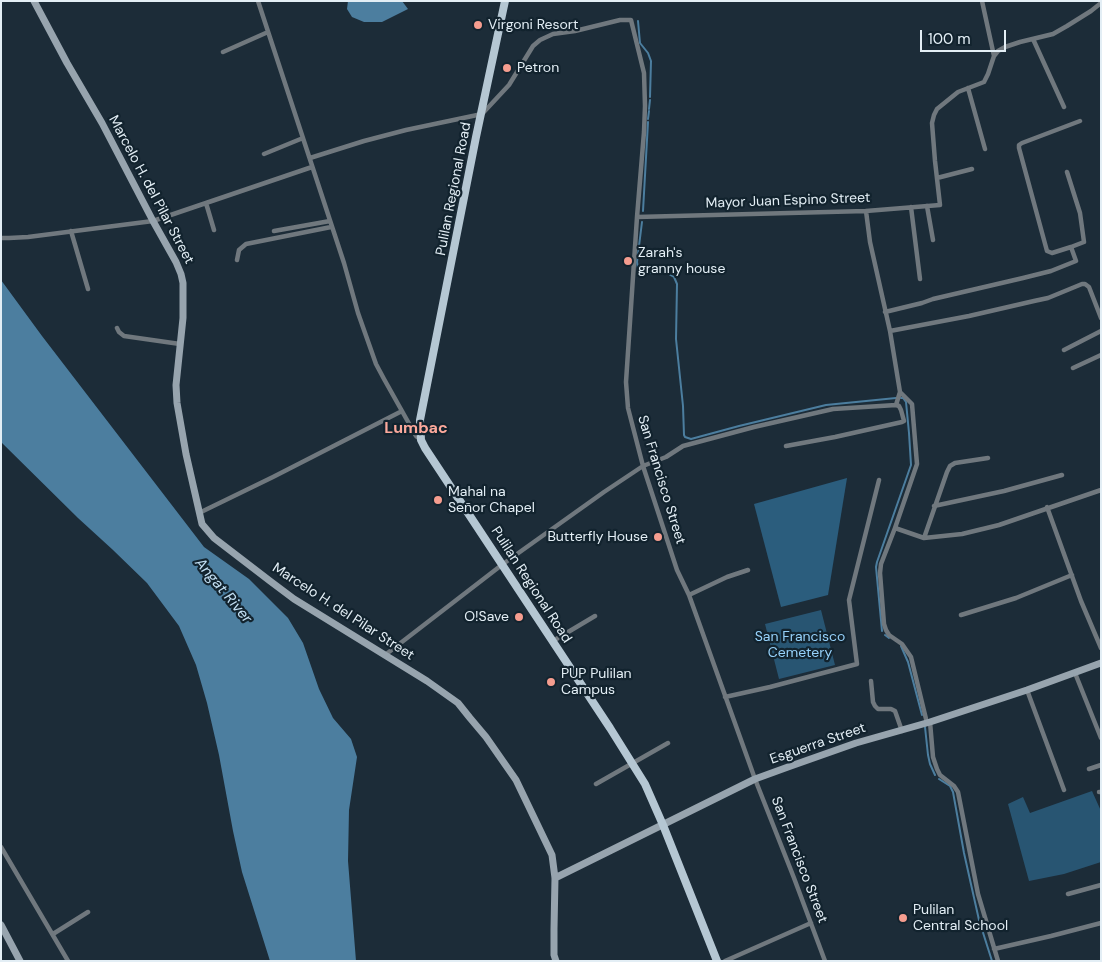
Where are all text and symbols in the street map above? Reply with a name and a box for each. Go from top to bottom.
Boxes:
place label: Virgoni Resort [488,17,579,33]
marker: Virgoni Resort [472,19,484,31]
scale bar [922,20,1008,52]
text: 100 m [928,29,971,49]
place label: Petron [517,60,559,76]
marker: Petron [501,62,513,74]
street label: Marcelo H. del Pilar Street [105,113,197,267]
street label: Pulilan Regional Road [433,121,475,257]
street label: Mayor Juan Espino Street [705,190,871,212]
place label: Zarah's granny house [638,245,725,278]
marker: Zarah's granny house [622,255,634,267]
street label: San Francisco Street [633,414,689,546]
district label: Lumbac [384,419,448,439]
place label: Mahal na Señor Chapel [448,484,535,516]
marker: Mahal na Señor Chapel [432,494,444,506]
street label: Pulilan Regional Road [487,524,575,646]
place label: Butterfly House [547,529,648,545]
marker: Butterfly House [652,531,664,543]
water label: Angat River [190,555,256,627]
street label: Marcelo H. del Pilar Street [269,560,417,664]
place label: O!Save [464,609,509,625]
marker: O!Save [513,611,525,623]
park label: San Francisco Cemetery [755,629,845,662]
place label: PUP Pulilan Campus [561,666,632,699]
marker: PUP Pulilan Campus [545,676,557,688]
street label: Esguerra Street [768,720,868,768]
street label: San Francisco Street [767,794,831,926]
place label: Pulilan Central School [913,902,1008,934]
marker: Pulilan Central School [897,912,909,924]

